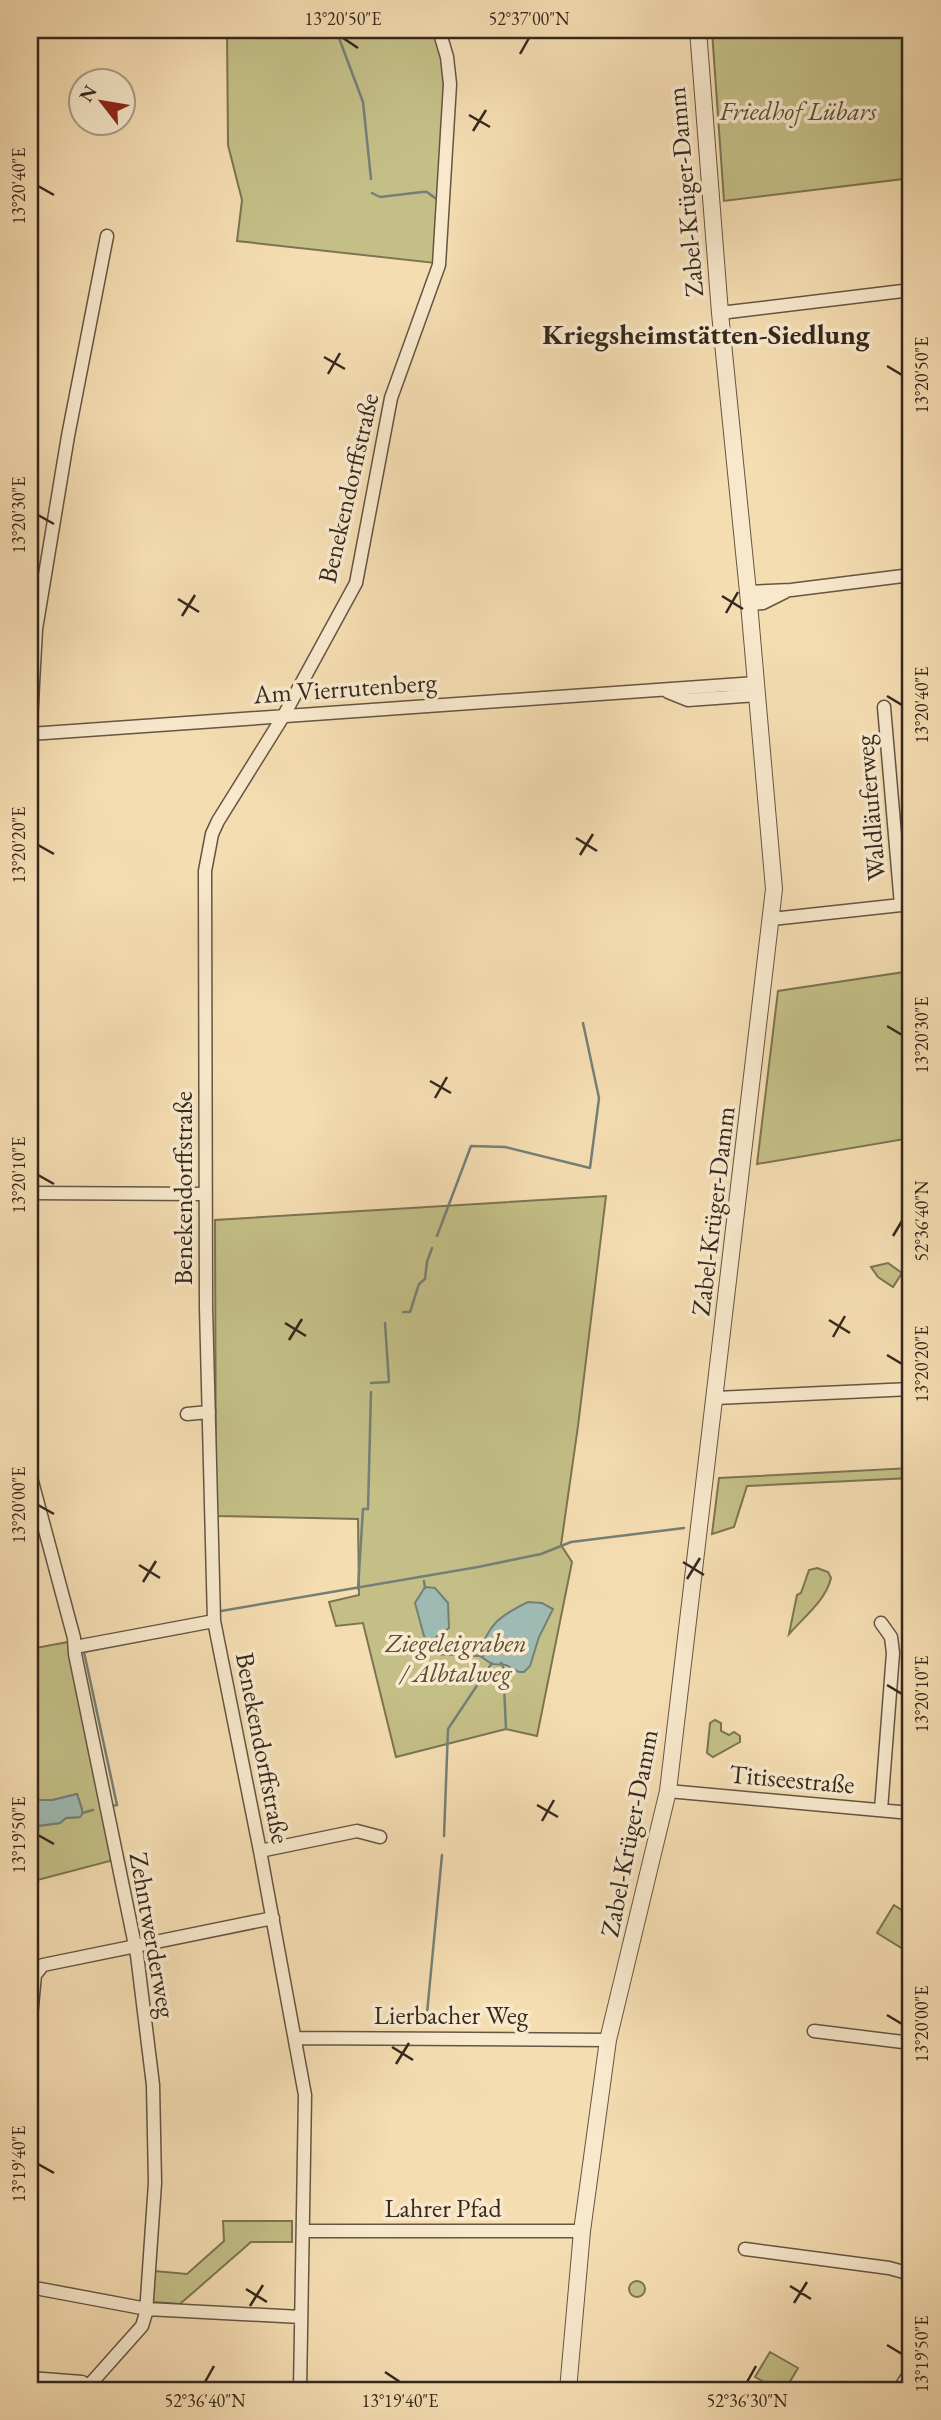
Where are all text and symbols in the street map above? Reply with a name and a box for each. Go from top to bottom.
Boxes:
text: 13°20'50"E [305,7,381,30]
text: 52°37'00"N [489,7,570,30]
north arrow [66,66,136,136]
text: N [73,80,103,107]
street label: Zabel-Krüger-Damm [659,86,711,298]
park label: Friedhof Lübars [719,94,877,128]
text: 13°20'40"E [7,148,30,224]
district label: Kriegsheimstätten-Siedlung [542,316,871,352]
text: 13°20'50"E [910,337,933,413]
street label: Benekendorffstraße [310,390,386,586]
text: 13°20'30"E [7,477,30,553]
street label: Am Vierrutenberg [251,665,438,711]
text: 13°20'40"E [910,667,933,743]
street label: Waldläuferweg [847,733,893,882]
text: 13°20'20"E [7,807,30,883]
text: 13°20'30"E [910,997,933,1073]
street label: Benekendorffstraße [166,1091,200,1285]
street label: Zabel-Krüger-Damm [683,1104,743,1318]
text: 13°20'10"E [7,1137,30,1213]
text: 52°36'40"N [910,1180,933,1261]
text: 13°20'20"E [910,1326,933,1402]
text: 13°20'00"E [7,1467,30,1543]
park label: Ziegeleigraben / Albtalweg [384,1626,527,1690]
street label: Benekendorffstraße [228,1650,298,1846]
text: 13°20'10"E [910,1656,933,1732]
street label: Zabel-Krüger-Damm [592,1726,666,1940]
street label: Titiseestraße [728,1757,856,1801]
text: 13°19'50"E [7,1797,30,1873]
street label: Zehntwerderweg [122,1849,184,2021]
text: 13°20'00"E [910,1986,933,2062]
street label: Lierbacher Weg [374,1998,529,2032]
text: 13°19'40"E [7,2126,30,2202]
street label: Lahrer Pfad [384,2191,502,2225]
text: 13°19'50"E [910,2316,933,2392]
text: 52°36'40"N [165,2389,246,2412]
text: 13°19'40"E [362,2389,438,2412]
text: 52°36'30"N [707,2389,788,2412]

